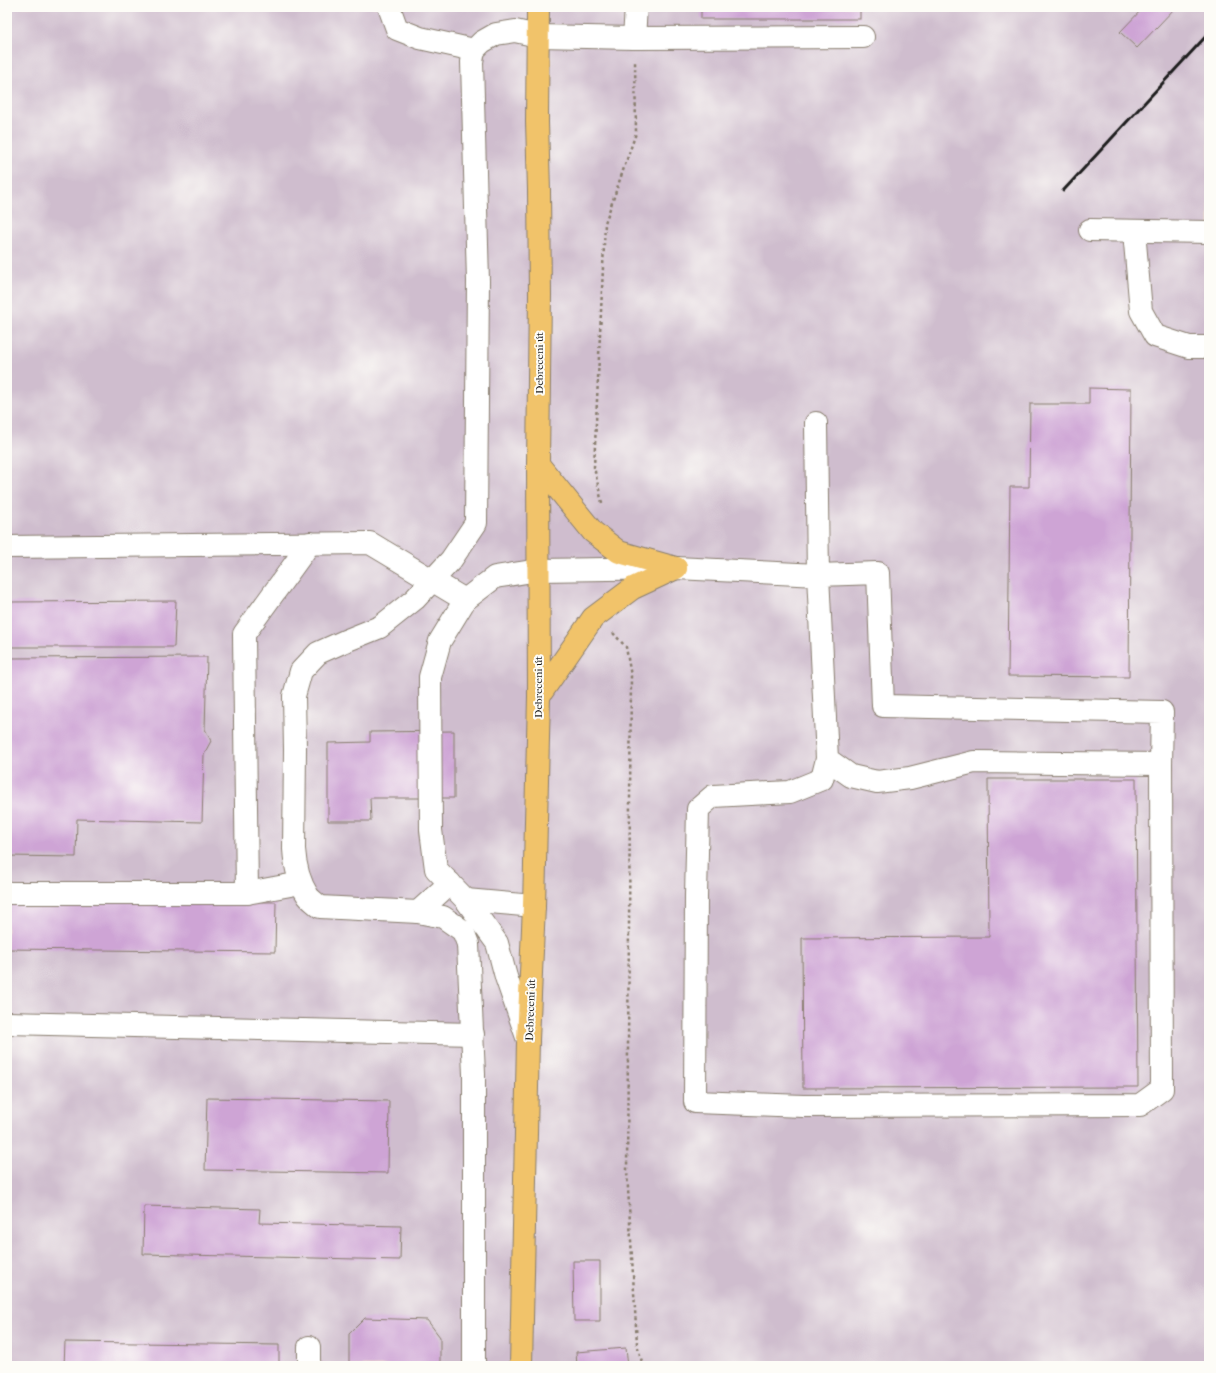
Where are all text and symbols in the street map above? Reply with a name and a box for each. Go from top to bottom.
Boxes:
street label: Debreceni út [533,332,546,394]
street label: Debreceni út [532,656,545,718]
street label: Debreceni út [523,979,538,1041]

